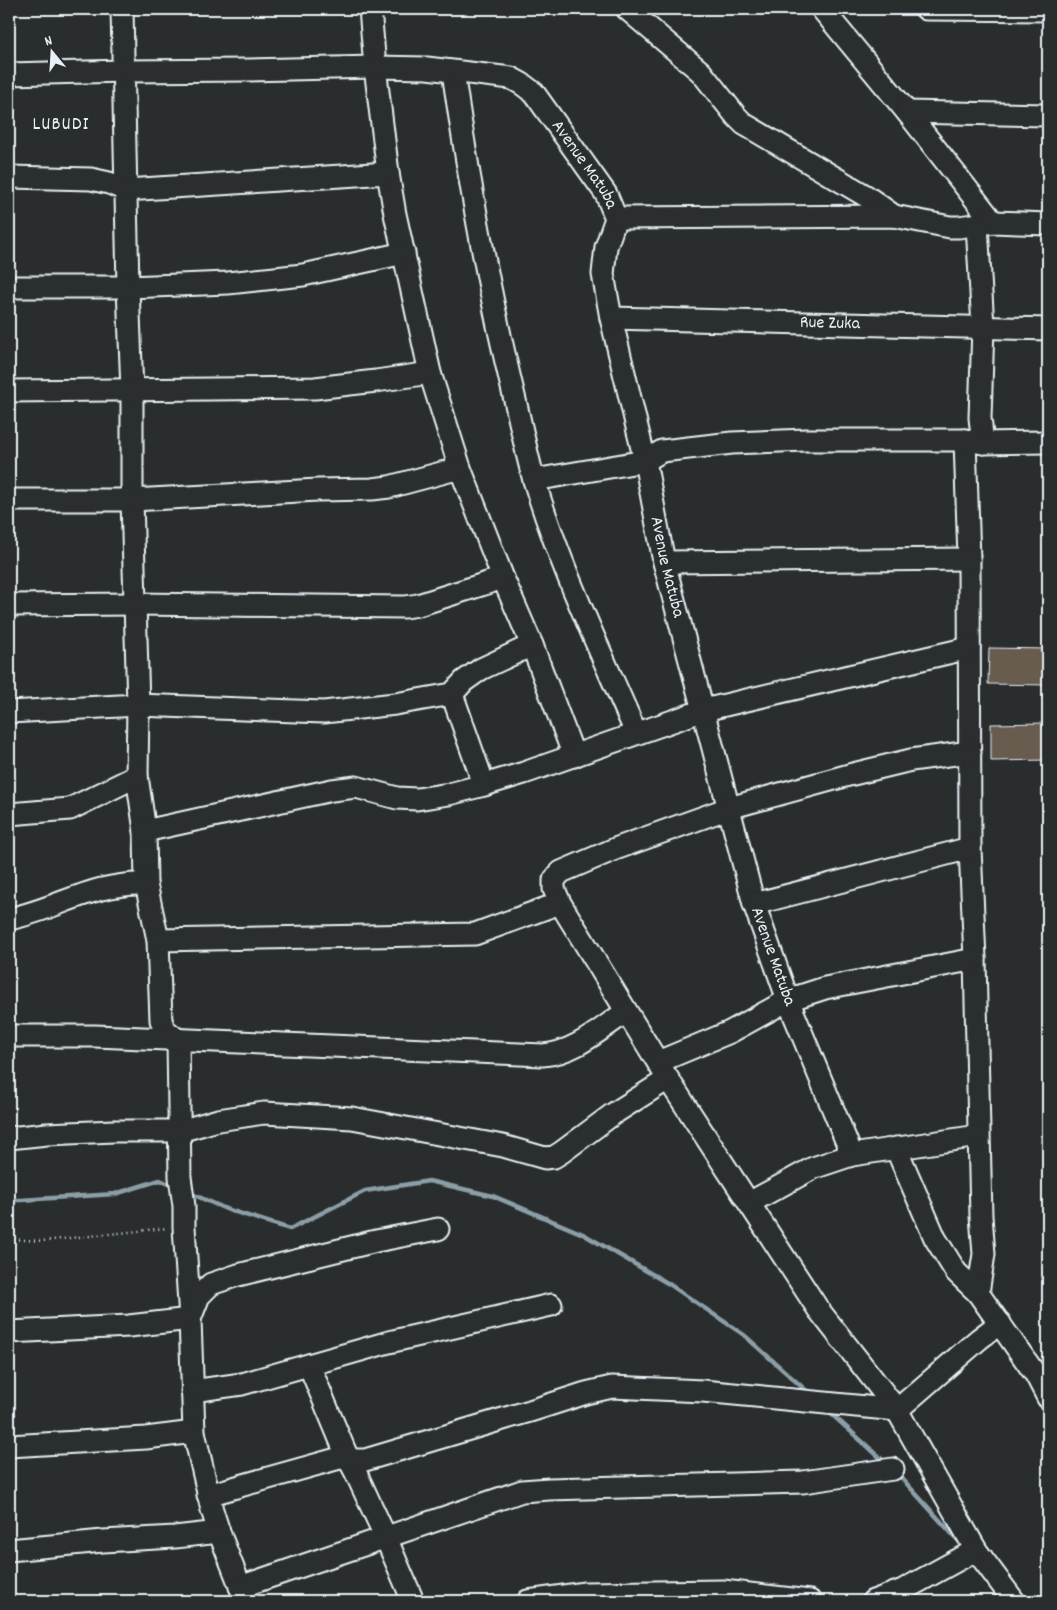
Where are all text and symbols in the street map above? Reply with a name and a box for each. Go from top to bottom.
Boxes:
north arrow [28,28,78,78]
text: N [42,31,55,52]
district label: LUBUDI [33,112,89,139]
street label: Avenue Matuba [545,115,624,213]
street label: Rue Zuka [800,310,861,337]
street label: Avenue Matuba [643,514,691,621]
street label: Avenue Matuba [744,904,802,1010]

